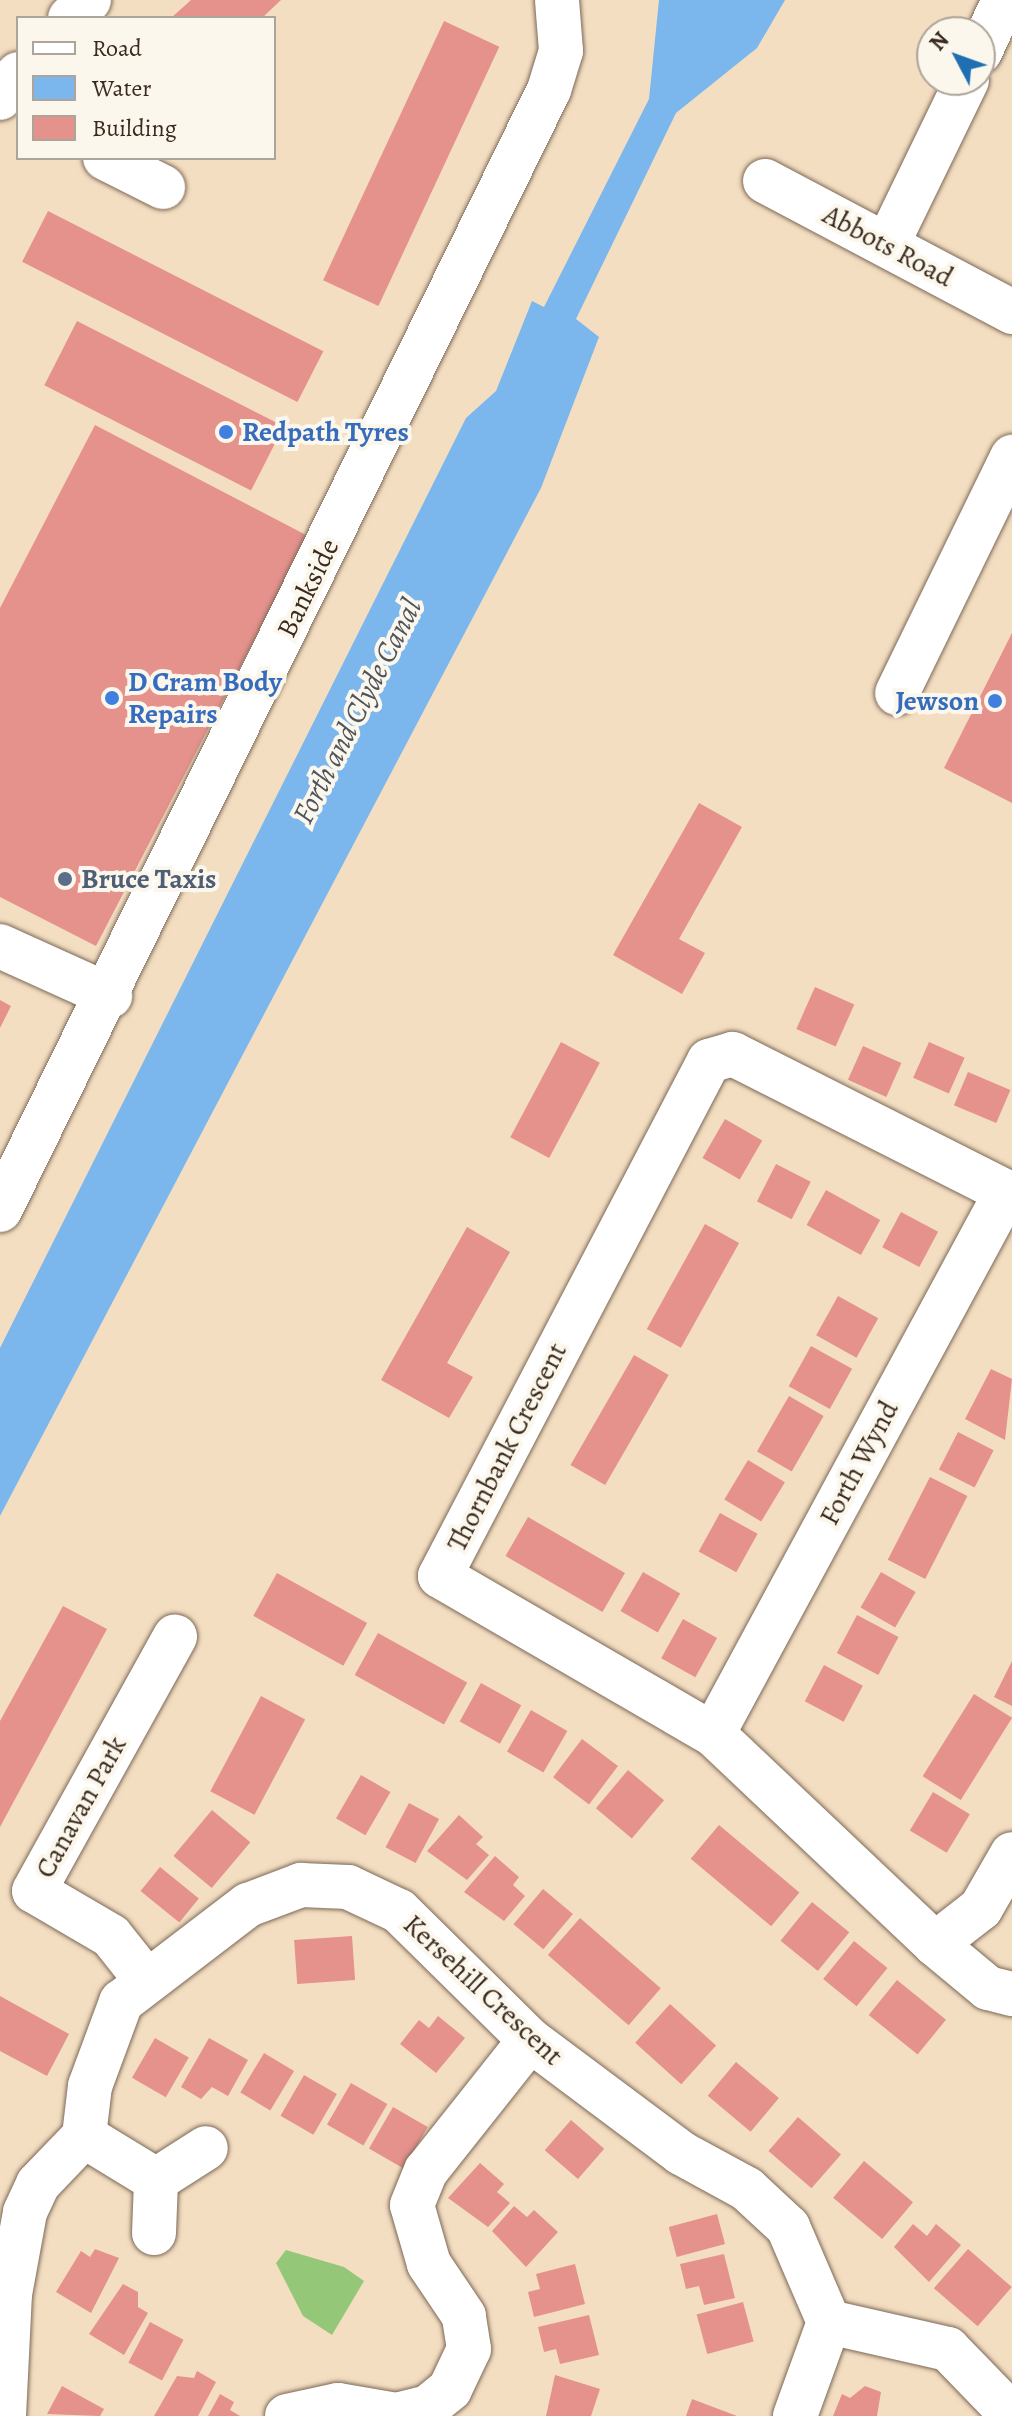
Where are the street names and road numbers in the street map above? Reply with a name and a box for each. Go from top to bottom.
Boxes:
street label: Abbots Road [817,198,959,294]
street label: Bankside [270,533,346,643]
street label: Thornbank Crescent [440,1337,574,1557]
street label: Forth Wynd [812,1395,906,1531]
street label: Canavan Park [28,1730,134,1884]
street label: Kersehill Crescent [396,1908,570,2072]

